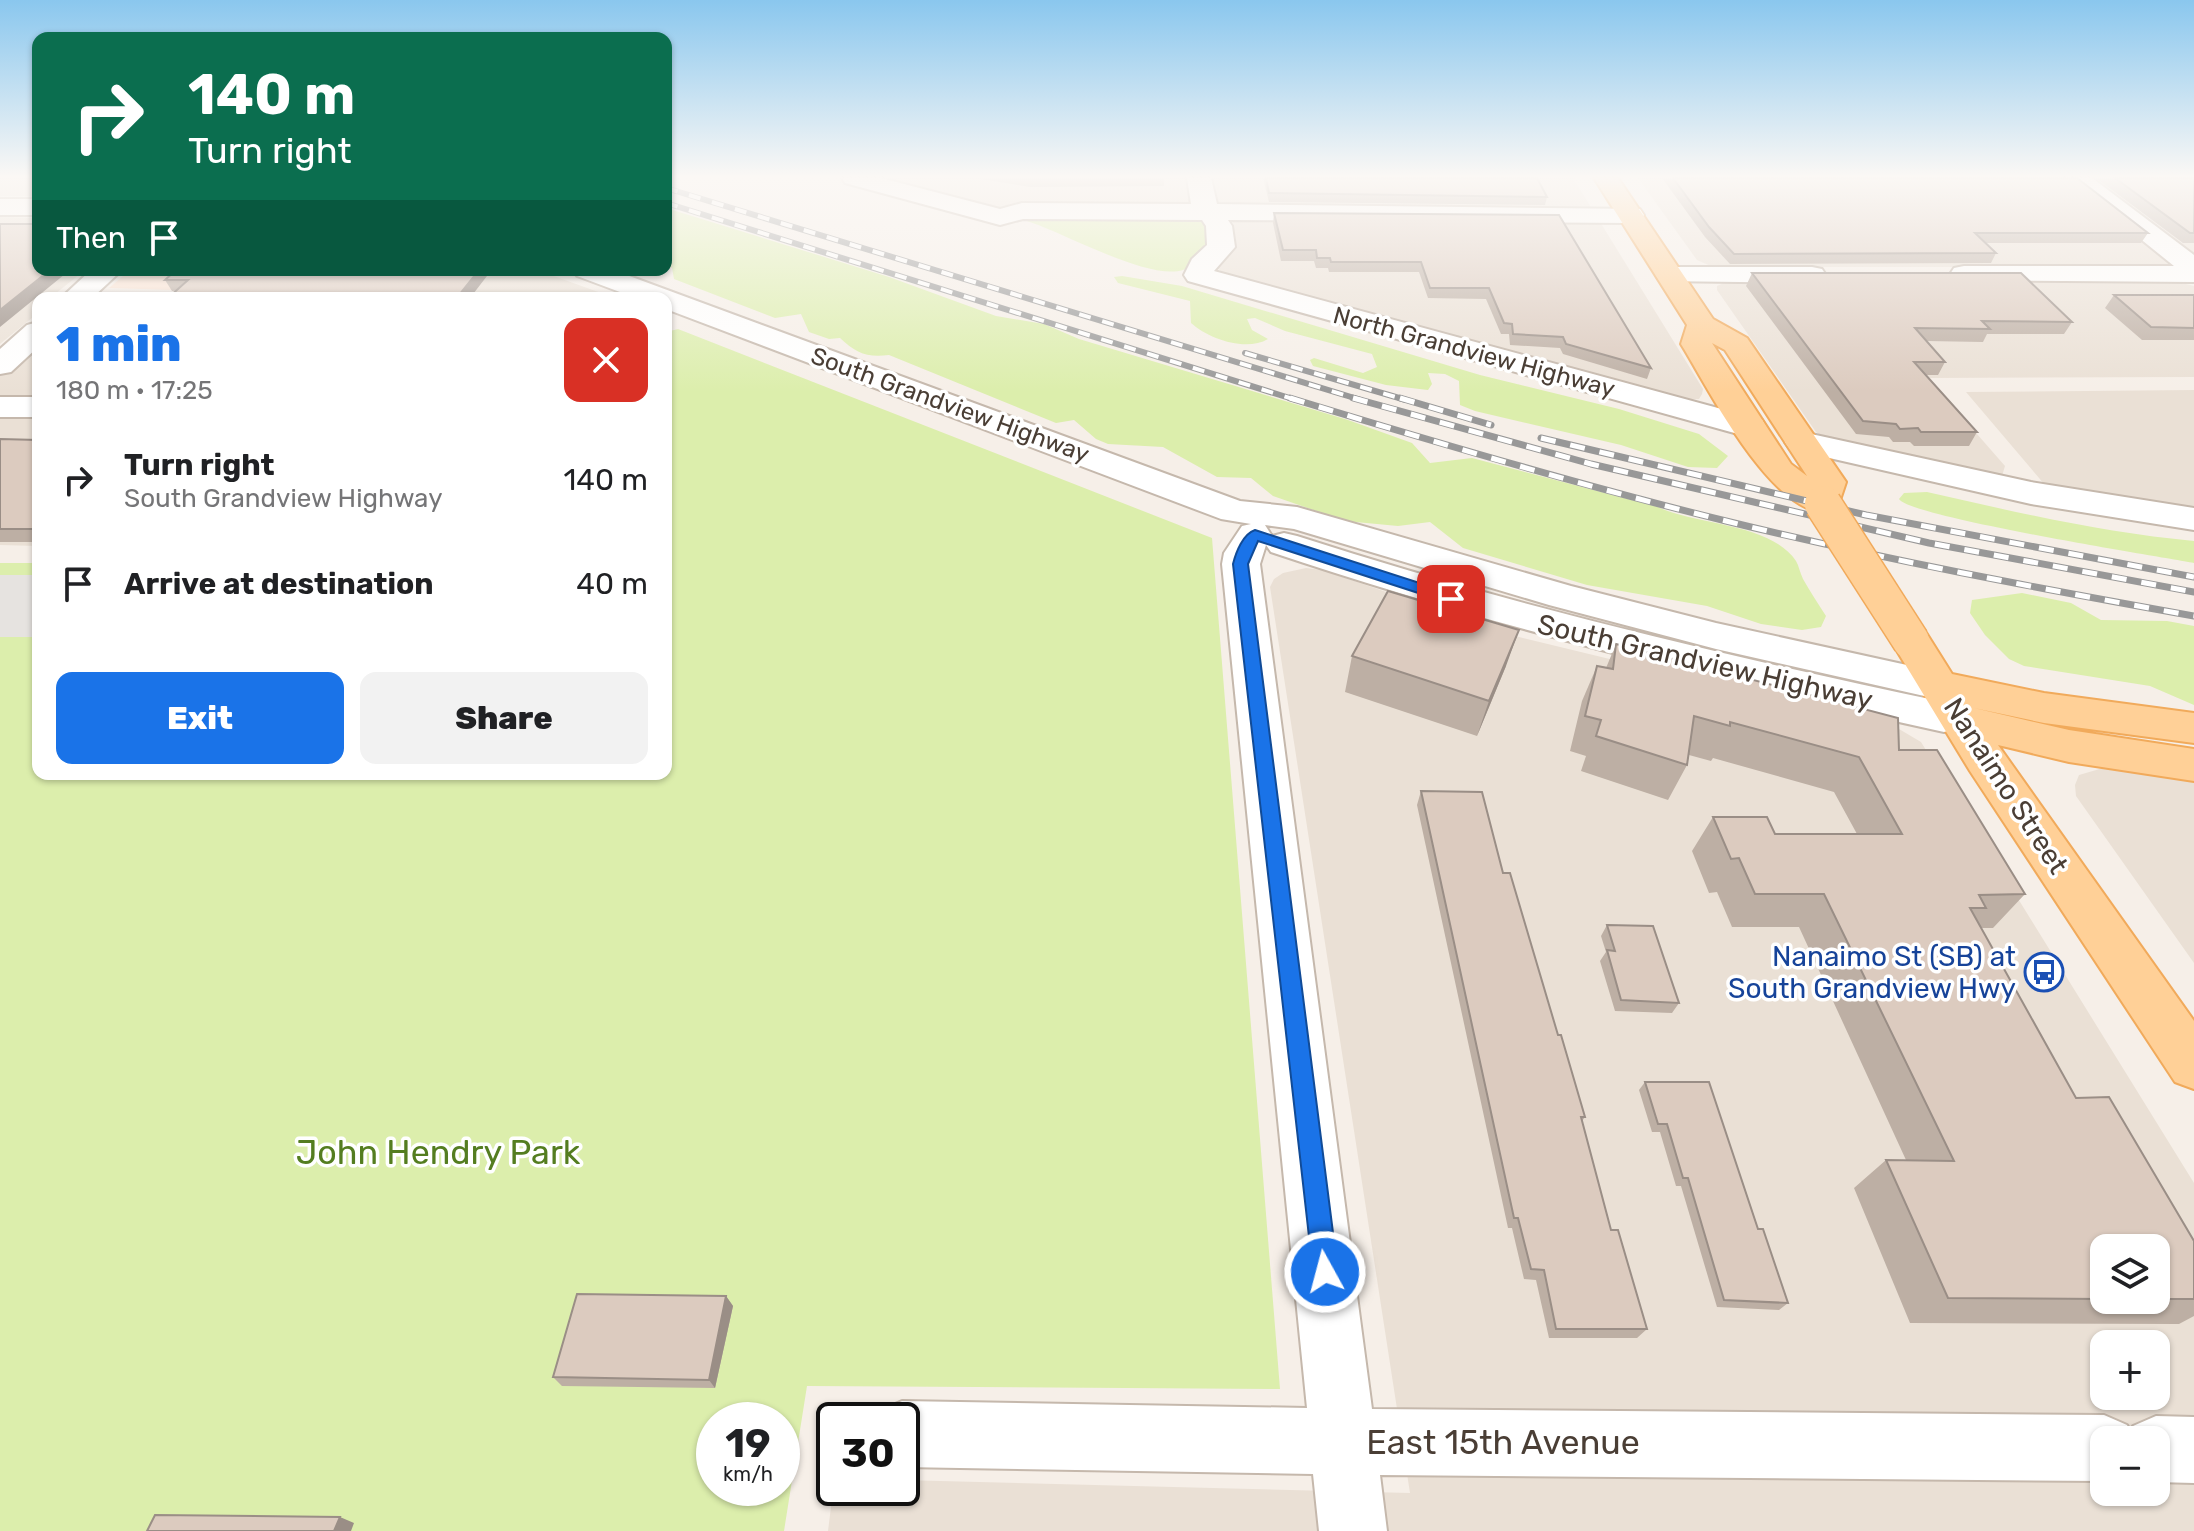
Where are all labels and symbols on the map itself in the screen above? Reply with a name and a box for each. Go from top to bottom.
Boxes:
street label: North Grandview Highway [1330,301,1618,403]
street label: South Grandview Highway [807,342,1093,468]
pin [1417,565,1485,633]
street label: South Grandview Highway [1534,607,1876,717]
street label: Nanaimo Street [1937,692,2075,880]
place label: Nanaimo St (SB) at South Grandview Hwy [1728,940,2016,1005]
bus stop icon: Nanaimo St (SB) at South Grandview Hwy [2023,951,2065,993]
park label: John Hendry Park [296,1132,581,1173]
position arrow [1283,1230,1367,1314]
speed limit sign: 30 [816,1402,920,1506]
street label: East 15th Avenue [1366,1422,1640,1463]

